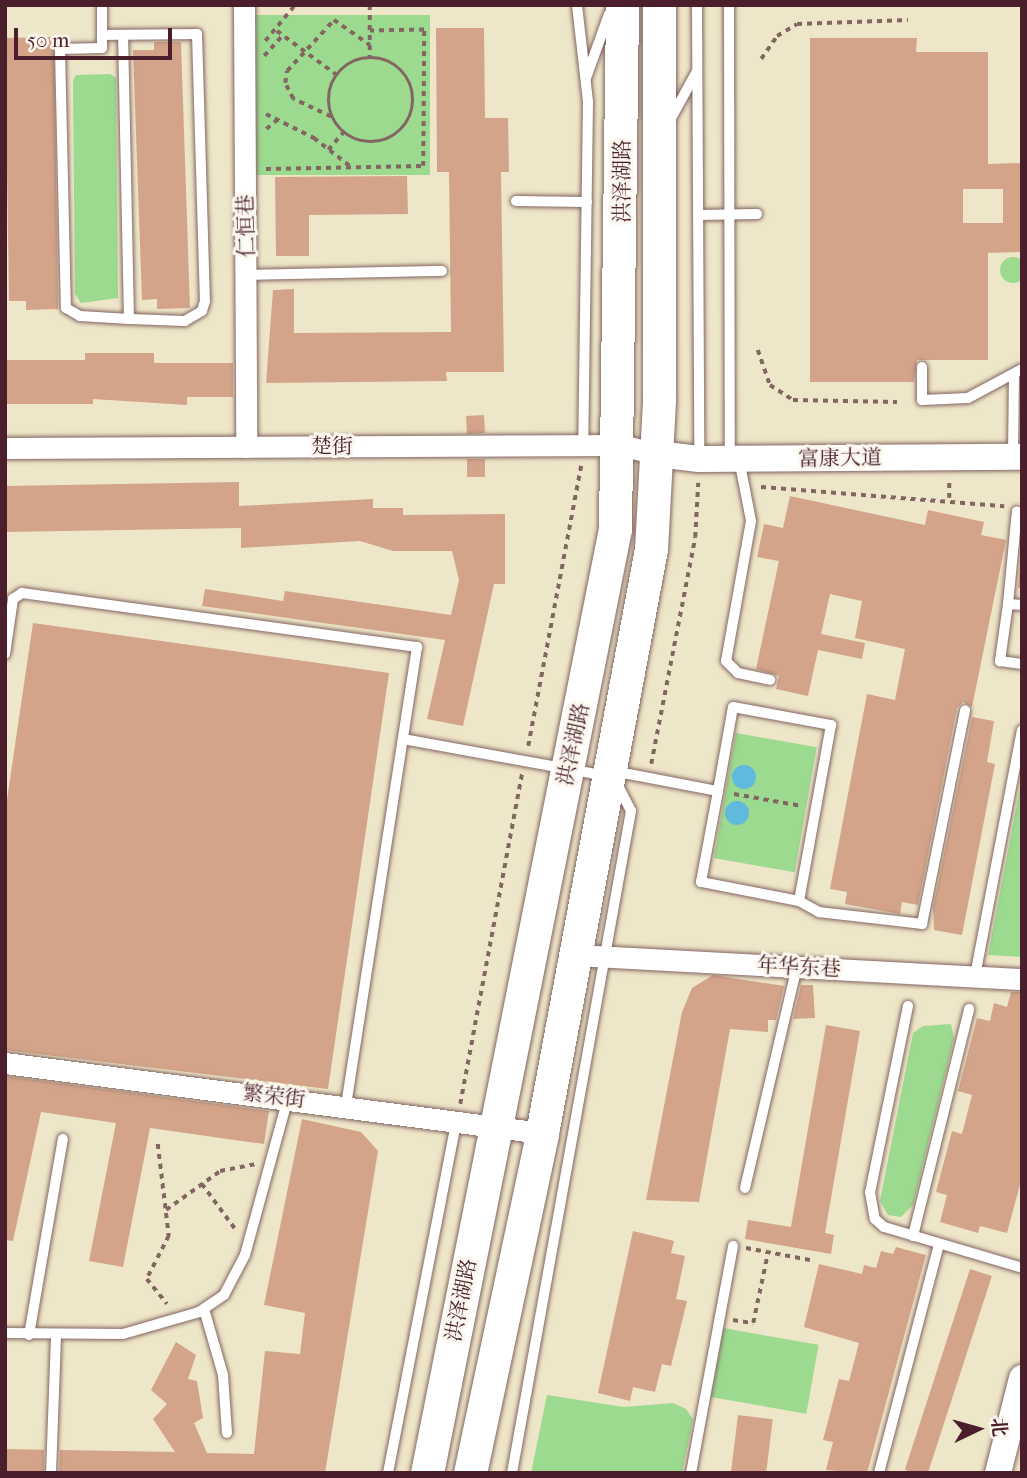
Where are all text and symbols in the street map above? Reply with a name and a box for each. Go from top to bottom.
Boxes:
scale bar [18,14,175,58]
text: 50 m [27,28,70,52]
street label: 洪泽湖路 [609,139,635,223]
street label: 仁恒巷 [233,194,259,258]
street label: 楚街 [311,433,353,459]
street label: 富康大道 [798,445,882,471]
street label: 洪泽湖路 [552,700,594,788]
street label: 年华东巷 [756,952,842,982]
street label: 繁荣街 [241,1080,307,1112]
street label: 洪泽湖路 [441,1256,481,1344]
north arrow [943,1394,1013,1464]
text: 北 [987,1417,1011,1438]

